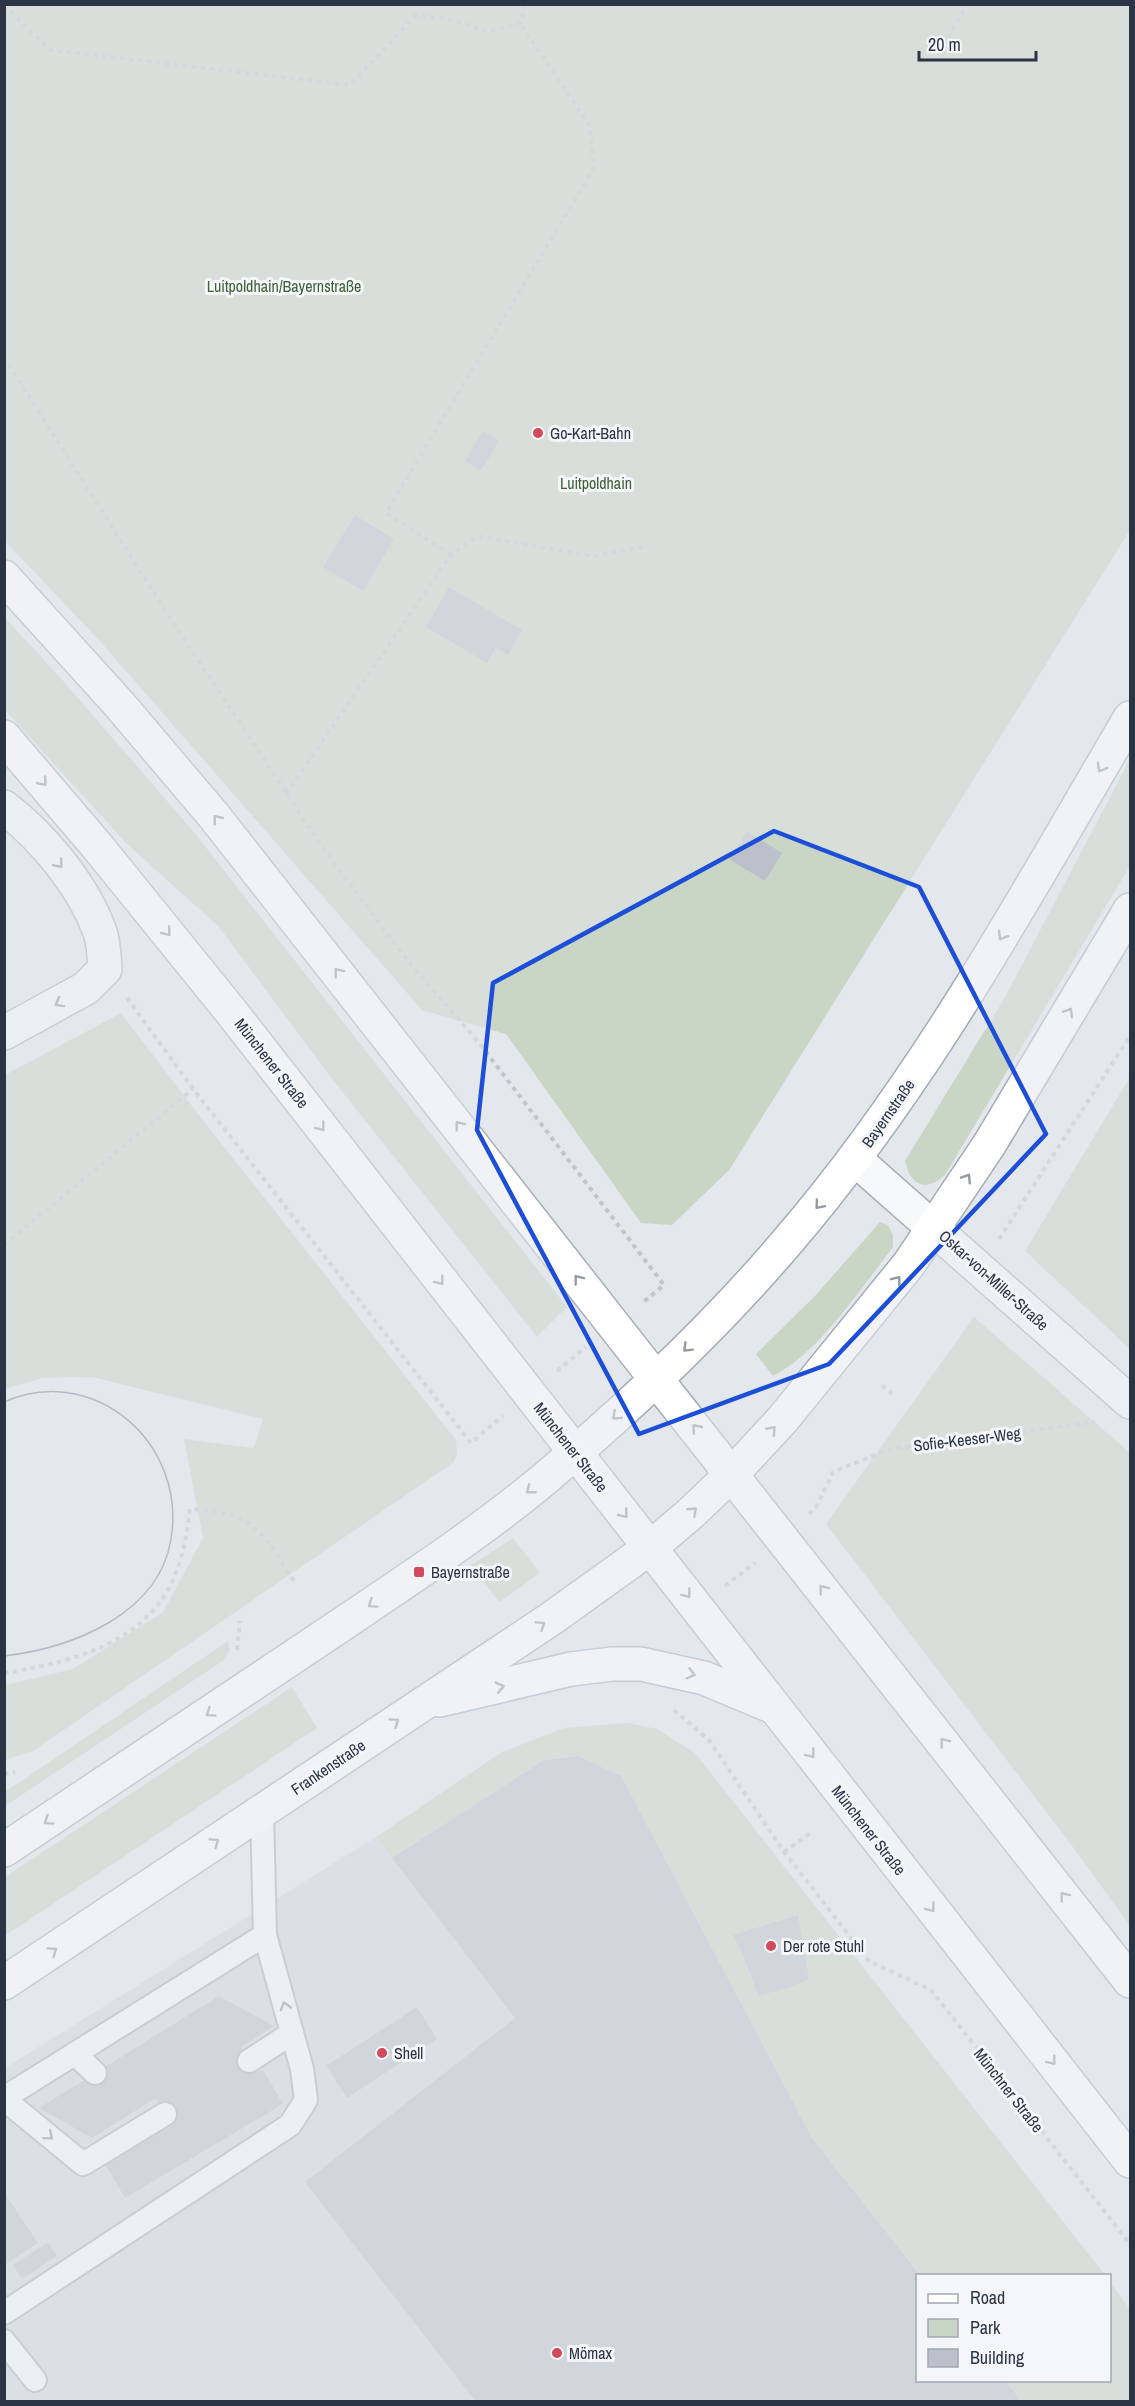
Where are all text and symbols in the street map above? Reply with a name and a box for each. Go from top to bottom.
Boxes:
scale bar [919,24,1036,62]
text: 20 m [928,32,961,57]
park label: Luitpoldhain/Bayernstraße [207,275,361,297]
place label: Go-Kart-Bahn [550,422,631,444]
marker: Go-Kart-Bahn [531,426,545,440]
park label: Luitpoldhain [560,472,632,494]
one-way arrow [1097,762,1108,772]
one-way arrow [35,775,46,786]
one-way arrow [213,815,224,826]
one-way arrow [52,857,63,868]
one-way arrow [159,925,170,936]
one-way arrow [997,930,1009,940]
one-way arrow [335,968,346,979]
one-way arrow [55,996,65,1007]
one-way arrow [1062,1008,1074,1018]
street label: Münchener Straße [230,1013,314,1113]
street label: Bayernstraße [856,1074,920,1152]
one-way arrow [313,1120,324,1131]
one-way arrow [455,1121,466,1132]
one-way arrow [959,1174,970,1185]
one-way arrow [815,1198,826,1209]
street label: Oskar-von-Miller-Straße [934,1225,1054,1335]
one-way arrow [433,1274,444,1285]
one-way arrow [575,1275,586,1286]
one-way arrow [889,1276,900,1287]
one-way arrow [683,1341,694,1352]
street label: Münchener Straße [529,1397,613,1497]
one-way arrow [612,1409,622,1420]
street label: Sofie-Keeser-Weg [912,1421,1022,1456]
one-way arrow [692,1423,703,1434]
one-way arrow [765,1426,776,1437]
one-way arrow [526,1483,537,1494]
one-way arrow [617,1507,628,1518]
one-way arrow [686,1507,696,1518]
place label: Bayernstraße [431,1561,510,1583]
marker: Bayernstraße [412,1565,426,1579]
one-way arrow [820,1584,831,1595]
one-way arrow [679,1587,690,1598]
one-way arrow [368,1597,379,1608]
one-way arrow [534,1621,545,1632]
one-way arrow [686,1667,696,1680]
one-way arrow [494,1681,504,1694]
one-way arrow [206,1705,216,1717]
one-way arrow [388,1718,399,1729]
street label: Frankenstraße [286,1734,370,1800]
one-way arrow [940,1738,951,1749]
one-way arrow [803,1747,814,1758]
street label: Münchener Straße [827,1780,911,1880]
one-way arrow [44,1814,55,1825]
one-way arrow [208,1838,219,1849]
one-way arrow [1060,1891,1071,1902]
one-way arrow [923,1901,934,1912]
place label: Der rote Stuhl [783,1935,864,1957]
marker: Der rote Stuhl [764,1939,778,1953]
one-way arrow [46,1947,57,1958]
one-way arrow [279,2001,292,2011]
place label: Shell [394,2042,423,2064]
street label: Münchner Straße [969,2043,1049,2137]
marker: Shell [375,2046,389,2060]
one-way arrow [1044,2054,1055,2065]
one-way arrow [42,2129,53,2140]
legend [916,2274,1111,2382]
text: Road [970,2285,1005,2310]
text: Park [970,2315,1001,2340]
place label: Mömax [569,2342,612,2364]
text: Building [970,2345,1025,2370]
marker: Mömax [550,2346,564,2360]

